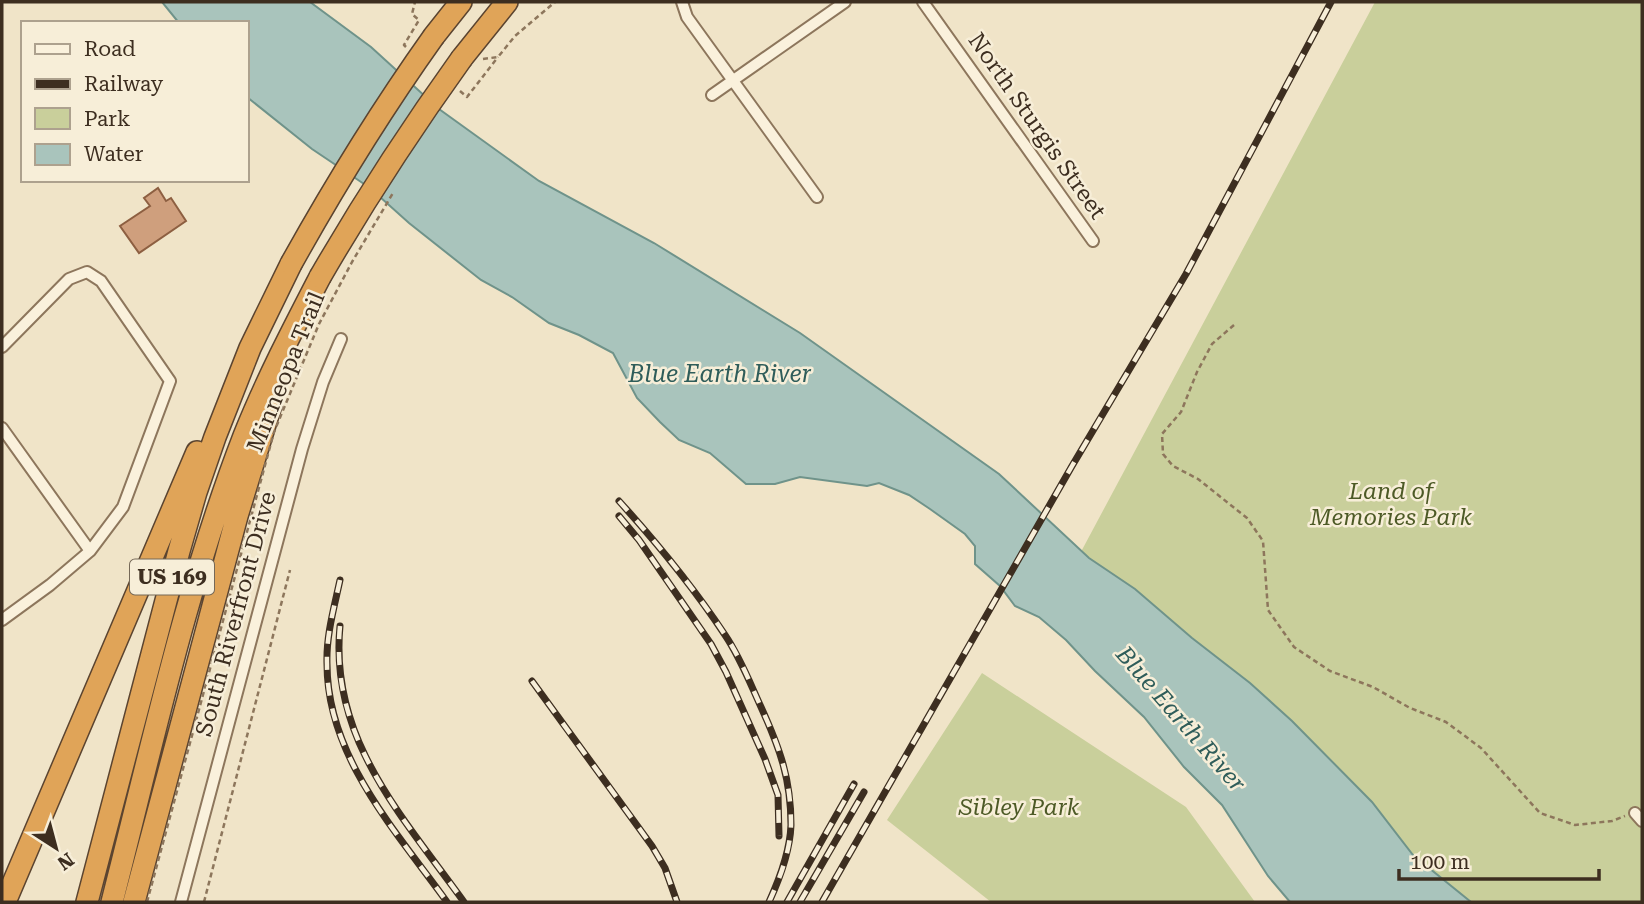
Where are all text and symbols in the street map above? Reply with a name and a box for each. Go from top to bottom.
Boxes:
legend [21,21,248,182]
street label: North Sturgis Street [963,28,1112,225]
text: Road [84,37,136,61]
text: Railway [84,72,164,96]
text: Park [84,107,130,131]
text: Water [84,142,144,166]
street label: Minneopa Trail [242,288,330,456]
water label: Blue Earth River [627,360,812,388]
park label: Land of Memories Park [1309,478,1472,531]
street label: South Riverfront Drive [190,489,282,739]
road number: US 169 [130,560,214,594]
water label: Blue Earth River [1110,640,1252,797]
park label: Sibley Park [958,794,1080,821]
north arrow [21,813,91,883]
scale bar [1399,838,1598,882]
text: N [53,848,78,875]
text: 100 m [1410,850,1470,874]

